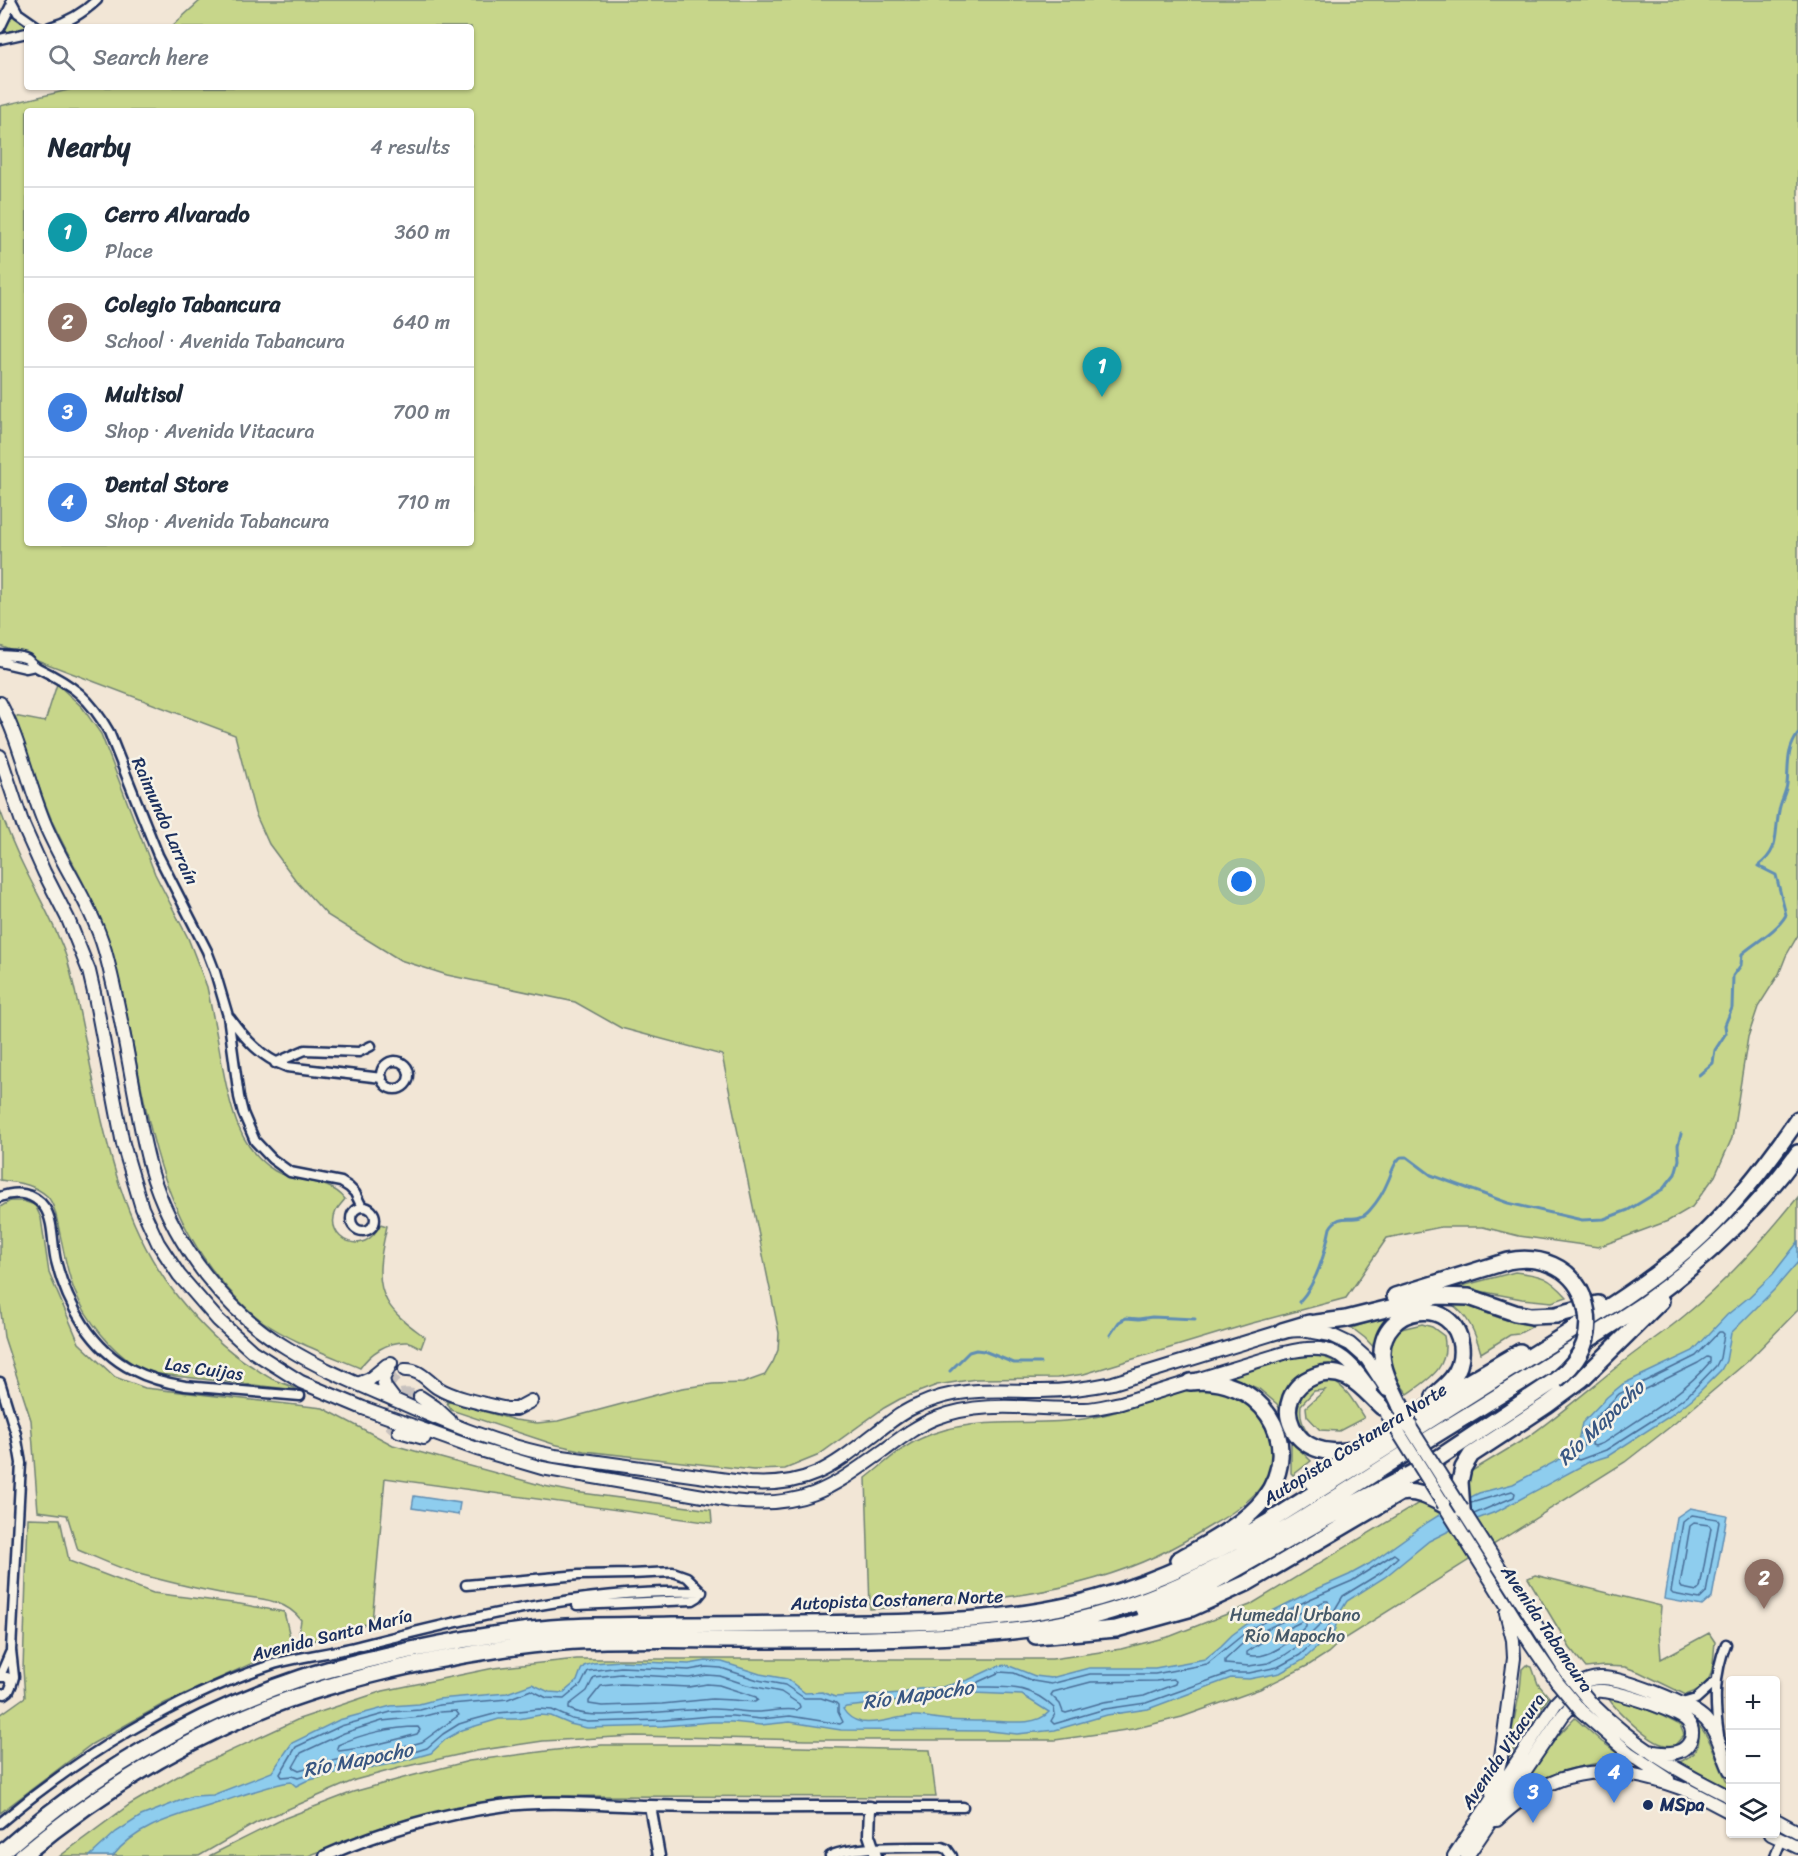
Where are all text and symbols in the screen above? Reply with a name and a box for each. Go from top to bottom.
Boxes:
search box [24,24,474,90]
text: Search here [93,38,209,77]
icon: search [45,41,78,74]
text: Nearby [48,124,130,170]
text: 4 results [370,130,450,165]
text: Cerro Alvarado [105,195,250,234]
text: 1 [63,215,72,250]
text: 360 m [394,215,450,250]
text: Place [105,234,153,269]
text: Colegio Tabancura [105,285,280,324]
text: 2 [62,305,73,340]
text: 640 m [393,305,450,340]
text: School · Avenida Tabancura [105,324,345,359]
pin: 1 [1082,348,1122,397]
text: Multisol [105,375,183,414]
text: 3 [62,395,73,430]
text: 700 m [393,395,450,430]
text: Shop · Avenida Vitacura [105,414,314,449]
text: Dental Store [105,465,229,504]
text: 4 [61,485,74,520]
text: 710 m [397,485,450,520]
text: Shop · Avenida Tabancura [105,504,329,539]
street label: Raimundo Larraín [122,752,208,890]
your location [1227,867,1256,896]
street label: Las Cuijas [163,1348,246,1390]
water label: Río Mapocho [1549,1371,1654,1474]
street label: Autopista Costanera Norte [1255,1374,1454,1514]
street label: Avenida Tabancura [1492,1558,1602,1699]
pin: 2 [1744,1560,1784,1609]
street label: Autopista Costanera Norte [789,1580,1004,1620]
park label: Humedal Urbano Río Mapocho [1230,1599,1360,1652]
street label: Avenida Santa María [247,1600,416,1671]
water label: Río Mapocho [860,1670,977,1720]
map controls [1726,1676,1780,1838]
button: + [1726,1676,1780,1730]
street label: Avenida Vitacura [1451,1686,1554,1817]
button: − [1726,1730,1780,1784]
water label: Río Mapocho [300,1732,418,1788]
pin: 4 [1594,1754,1634,1803]
pin: 3 [1514,1774,1552,1823]
button: layers [1726,1784,1780,1838]
place label: MSpa [1659,1789,1705,1821]
marker: MSpa [1641,1798,1655,1812]

